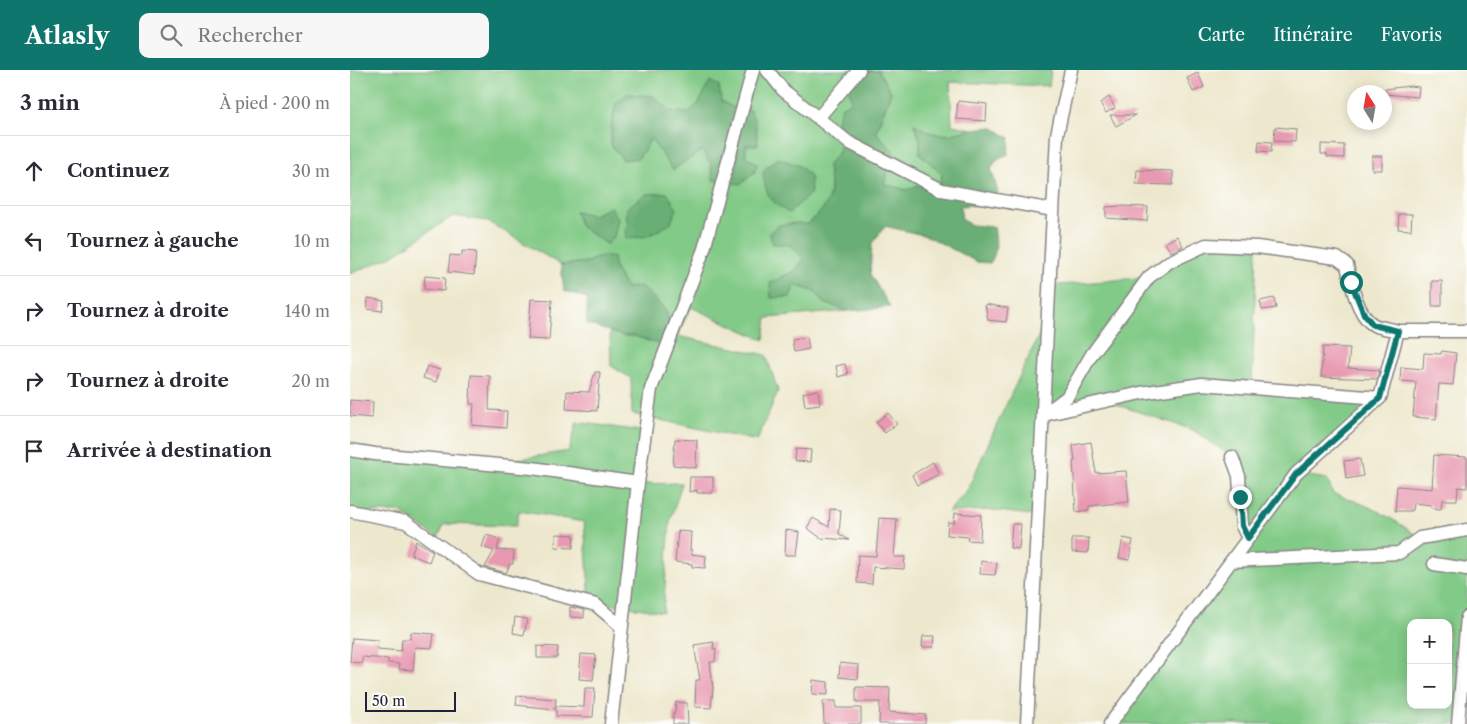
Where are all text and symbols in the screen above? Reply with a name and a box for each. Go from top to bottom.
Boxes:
search box [139,13,489,58]
text: Atlasly [25,21,109,50]
icon: search [157,21,185,49]
text: Rechercher [197,24,303,47]
text: Carte [1198,24,1245,46]
text: Itinéraire [1273,24,1353,46]
text: Favoris [1381,24,1442,46]
north arrow [1347,85,1392,130]
text: 3 min [20,90,80,115]
text: À pied · 200 m [219,93,330,113]
icon: ahead [20,157,48,185]
text: Continuez [67,159,169,182]
text: 30 m [292,161,330,181]
icon: left [20,227,48,255]
text: Tournez à gauche [67,229,239,252]
text: 10 m [294,231,330,251]
route start [1340,271,1363,294]
icon: right [20,297,48,325]
text: Tournez à droite [67,299,229,322]
text: 140 m [285,301,330,321]
icon: right [20,367,48,395]
text: Tournez à droite [67,369,229,392]
text: 20 m [291,371,330,391]
icon: arrive [20,437,48,465]
text: Arrivée à destination [67,439,272,462]
route end [1229,486,1252,509]
map controls [1407,619,1452,709]
button: + [1407,619,1452,664]
button: − [1407,664,1452,709]
scale bar [365,689,456,712]
text: 50 m [372,692,405,710]

